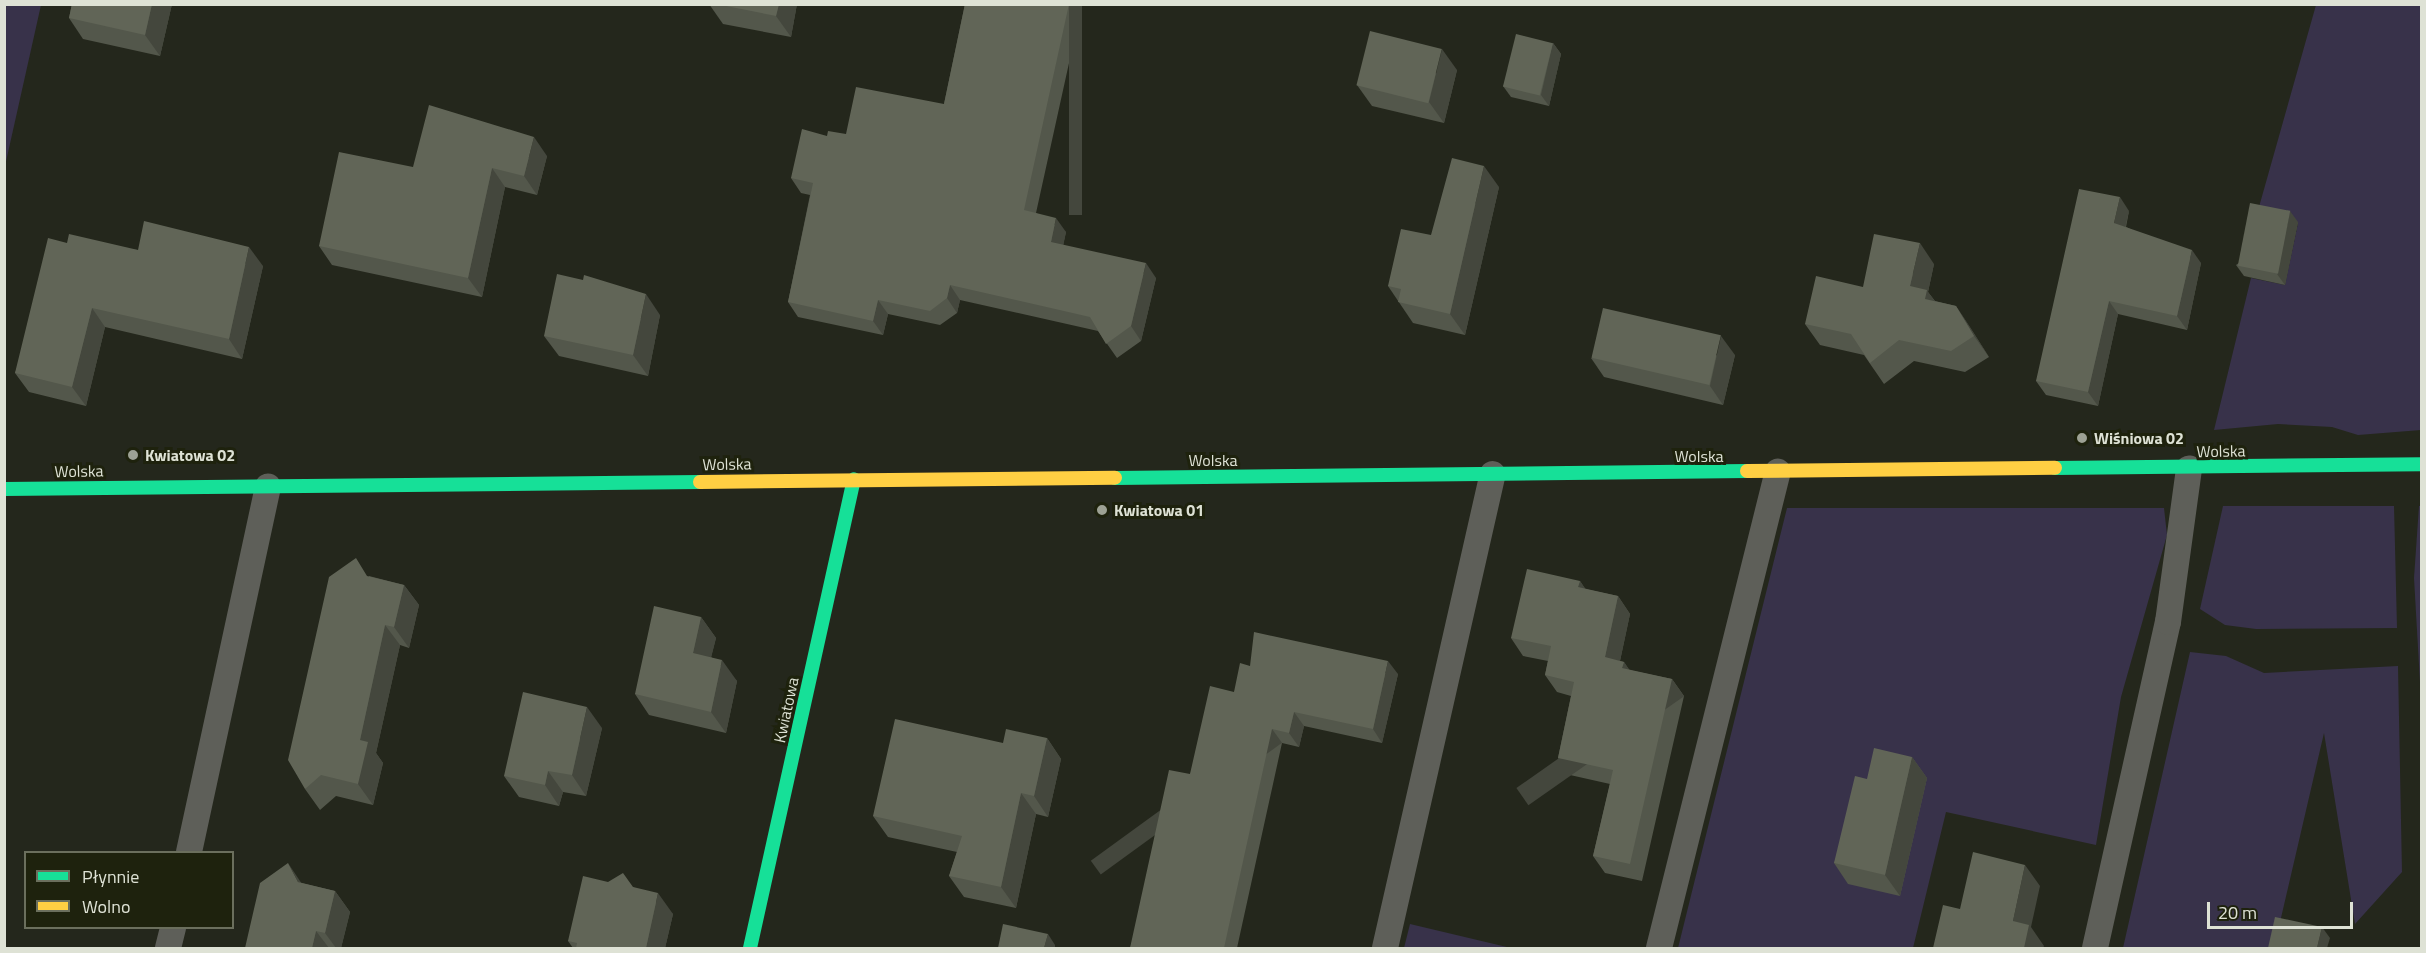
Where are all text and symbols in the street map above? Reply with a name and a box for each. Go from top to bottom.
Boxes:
place label: Wiśniowa 02 [2094,428,2184,448]
marker: Wiśniowa 02 [2075,431,2089,445]
street label: Wolska [2196,441,2246,461]
place label: Kwiatowa 02 [145,445,235,465]
street label: Wolska [1674,446,1724,466]
marker: Kwiatowa 02 [126,448,140,462]
street label: Wolska [1188,450,1238,470]
street label: Wolska [702,454,752,474]
street label: Wolska [54,461,104,481]
place label: Kwiatowa 01 [1114,500,1204,520]
marker: Kwiatowa 01 [1095,503,1109,517]
street label: Kwiatowa [770,675,802,745]
legend [24,851,234,929]
text: Płynnie [82,863,139,890]
scale bar [2210,890,2356,928]
text: Wolno [82,893,130,920]
text: 20 m [2218,899,2257,926]

